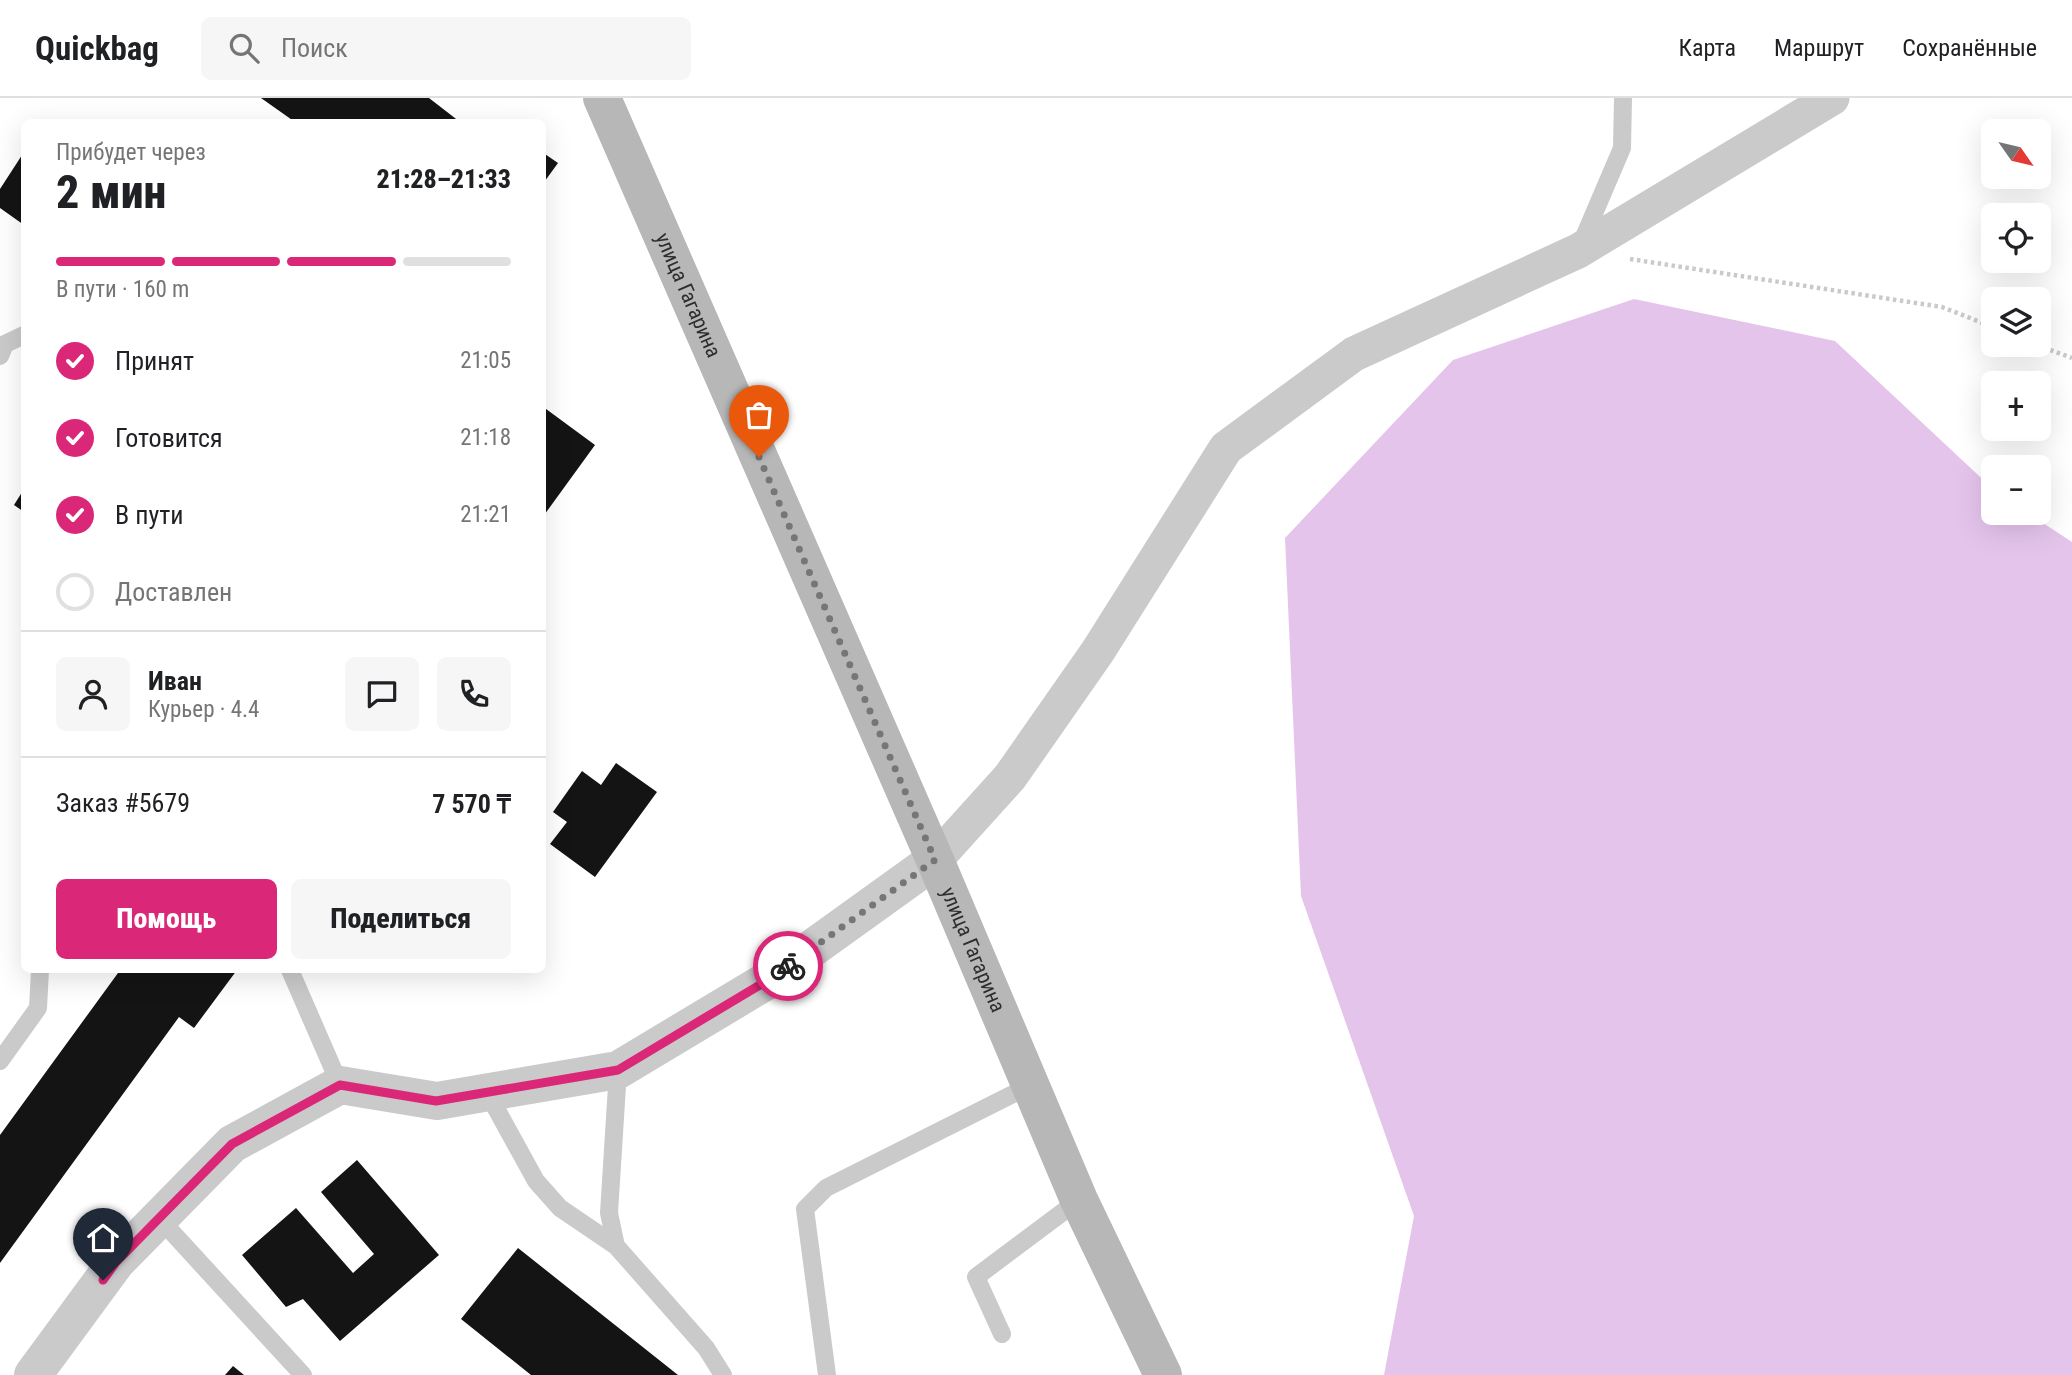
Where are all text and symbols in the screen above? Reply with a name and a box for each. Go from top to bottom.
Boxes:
search box [201,17,691,80]
text: Quickbag [35,29,159,68]
icon: search [225,29,263,67]
text: Поиск [281,33,348,63]
text: Карта [1679,34,1736,62]
text: Маршрут [1774,34,1864,62]
text: Сохранённые [1902,34,2037,62]
north arrow [1981,119,2051,189]
map controls [1981,119,2051,525]
text: Прибудет через [56,139,206,166]
text: 21:28–21:33 [377,164,511,194]
text: 2 мин [56,165,166,219]
button: locate [1981,203,2051,273]
street label: улица Гагарина [650,229,726,361]
text: В пути · 160 m [56,276,189,303]
button: layers [1981,287,2051,357]
icon: check [56,342,94,380]
text: Принят [115,346,194,376]
text: 21:05 [460,347,511,374]
button: + [1981,371,2051,441]
pin [729,385,789,457]
icon: bag [740,396,778,434]
icon: check [56,419,94,457]
text: Готовится [115,423,223,453]
text: 21:18 [460,424,511,451]
button: − [1981,455,2051,525]
icon: check [56,496,94,534]
text: В пути [115,500,184,530]
text: 21:21 [460,501,511,528]
text: Доставлен [115,577,232,607]
button: person [56,657,130,731]
button: chat [345,657,419,731]
button: phone [437,657,511,731]
text: Иван [148,666,202,696]
text: Курьер · 4.4 [148,696,259,723]
text: Заказ #5679 [56,788,190,818]
text: 7 570 ₸ [432,789,511,819]
button: Помощь [56,879,277,959]
button: Поделиться [291,879,511,959]
street label: улица Гагарина [936,884,1010,1016]
courier [753,931,823,1001]
icon: bike [769,947,807,985]
pin [73,1208,133,1280]
icon: home [84,1219,122,1257]

